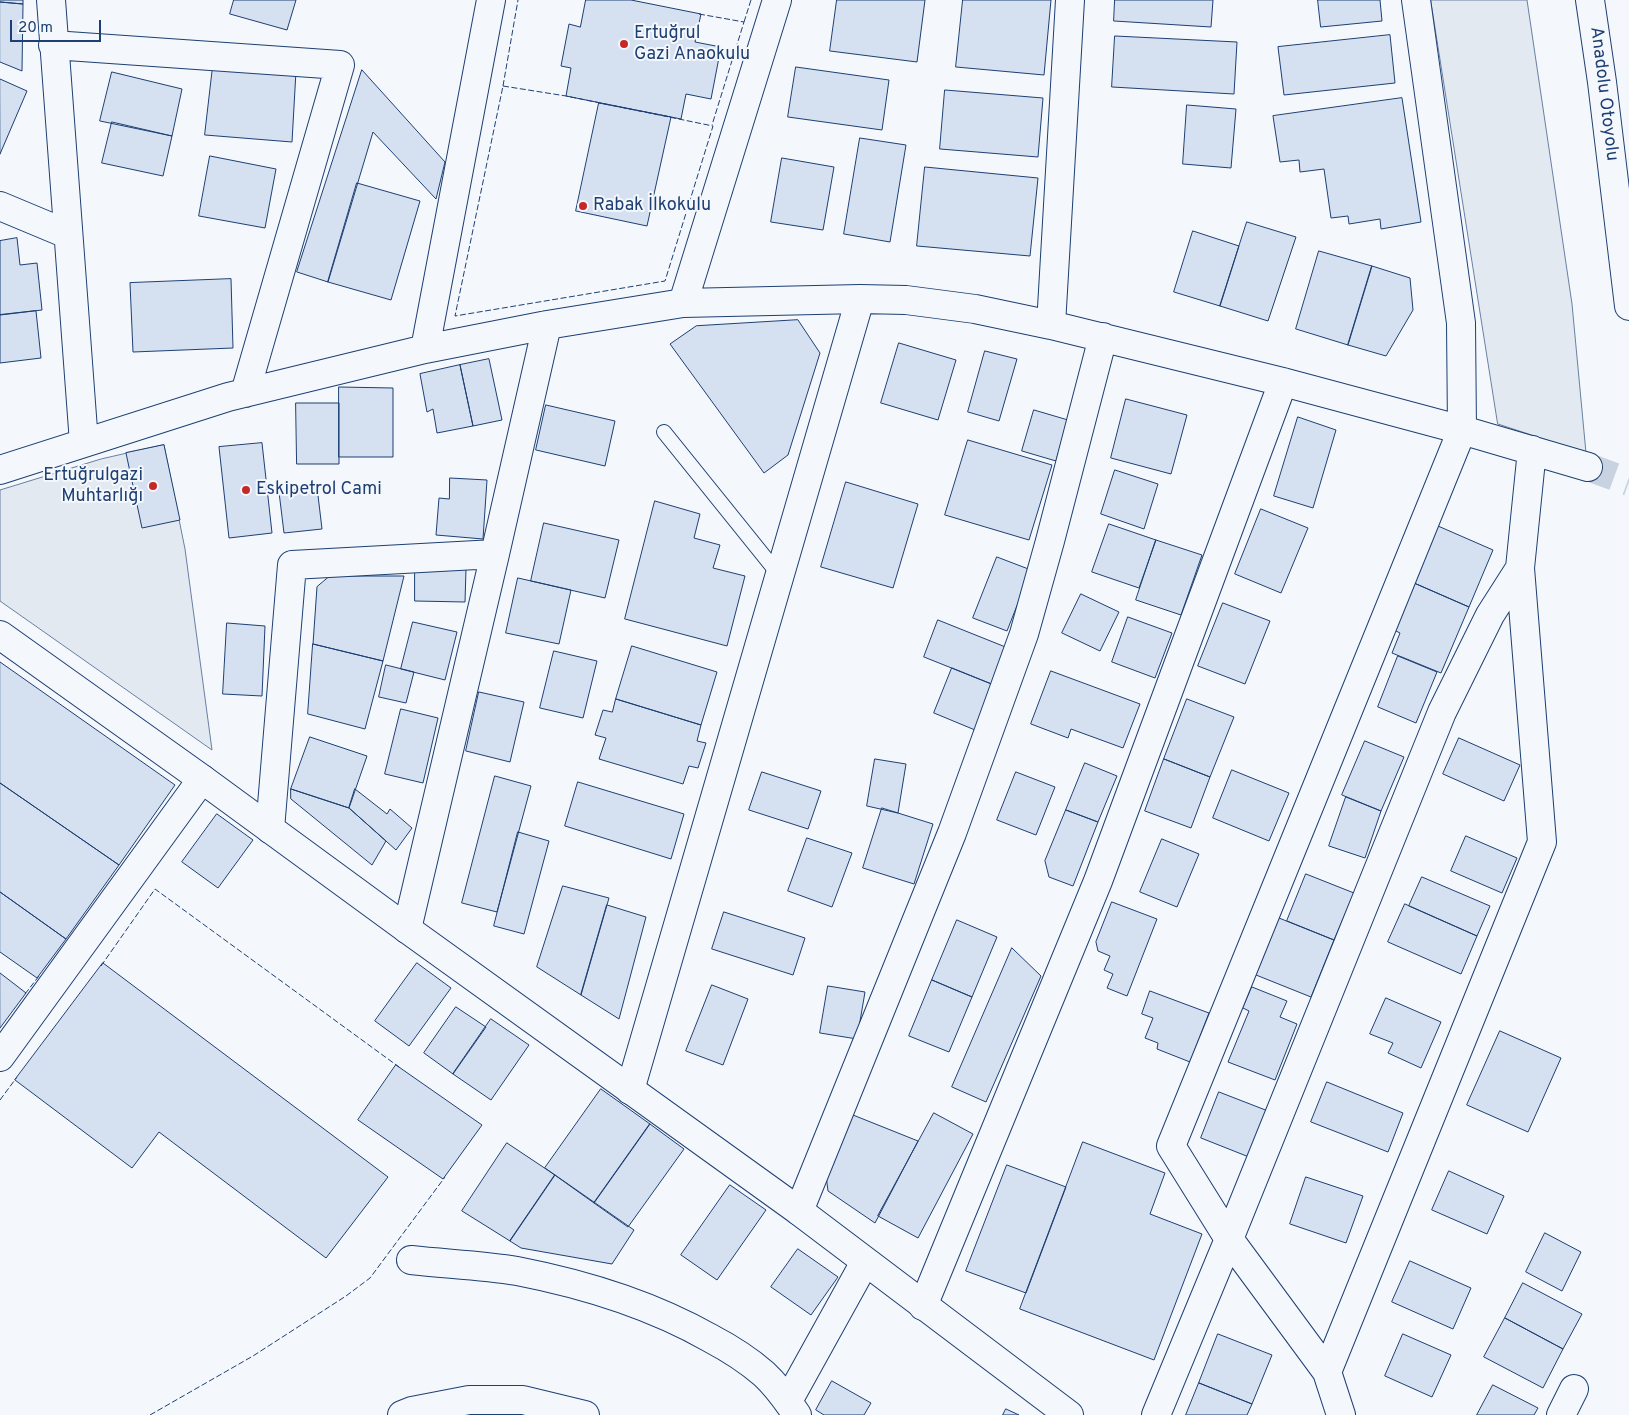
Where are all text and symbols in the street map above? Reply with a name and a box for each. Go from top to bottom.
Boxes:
scale bar [12,10,104,42]
text: 20 m [18,19,53,38]
place label: Ertuğrul Gazi Anaokulu [634,23,750,66]
street label: Anadolu Otoyolu [1584,25,1622,163]
marker: Ertuğrul Gazi Anaokulu [618,38,630,50]
place label: Rabak İlkokulu [593,195,711,217]
marker: Rabak İlkokulu [577,200,589,212]
place label: Ertuğrulgazi Muhtarlığı [43,465,143,508]
place label: Eskipetrol Cami [256,479,382,501]
marker: Ertuğrulgazi Muhtarlığı [147,480,159,492]
marker: Eskipetrol Cami [240,484,252,496]

